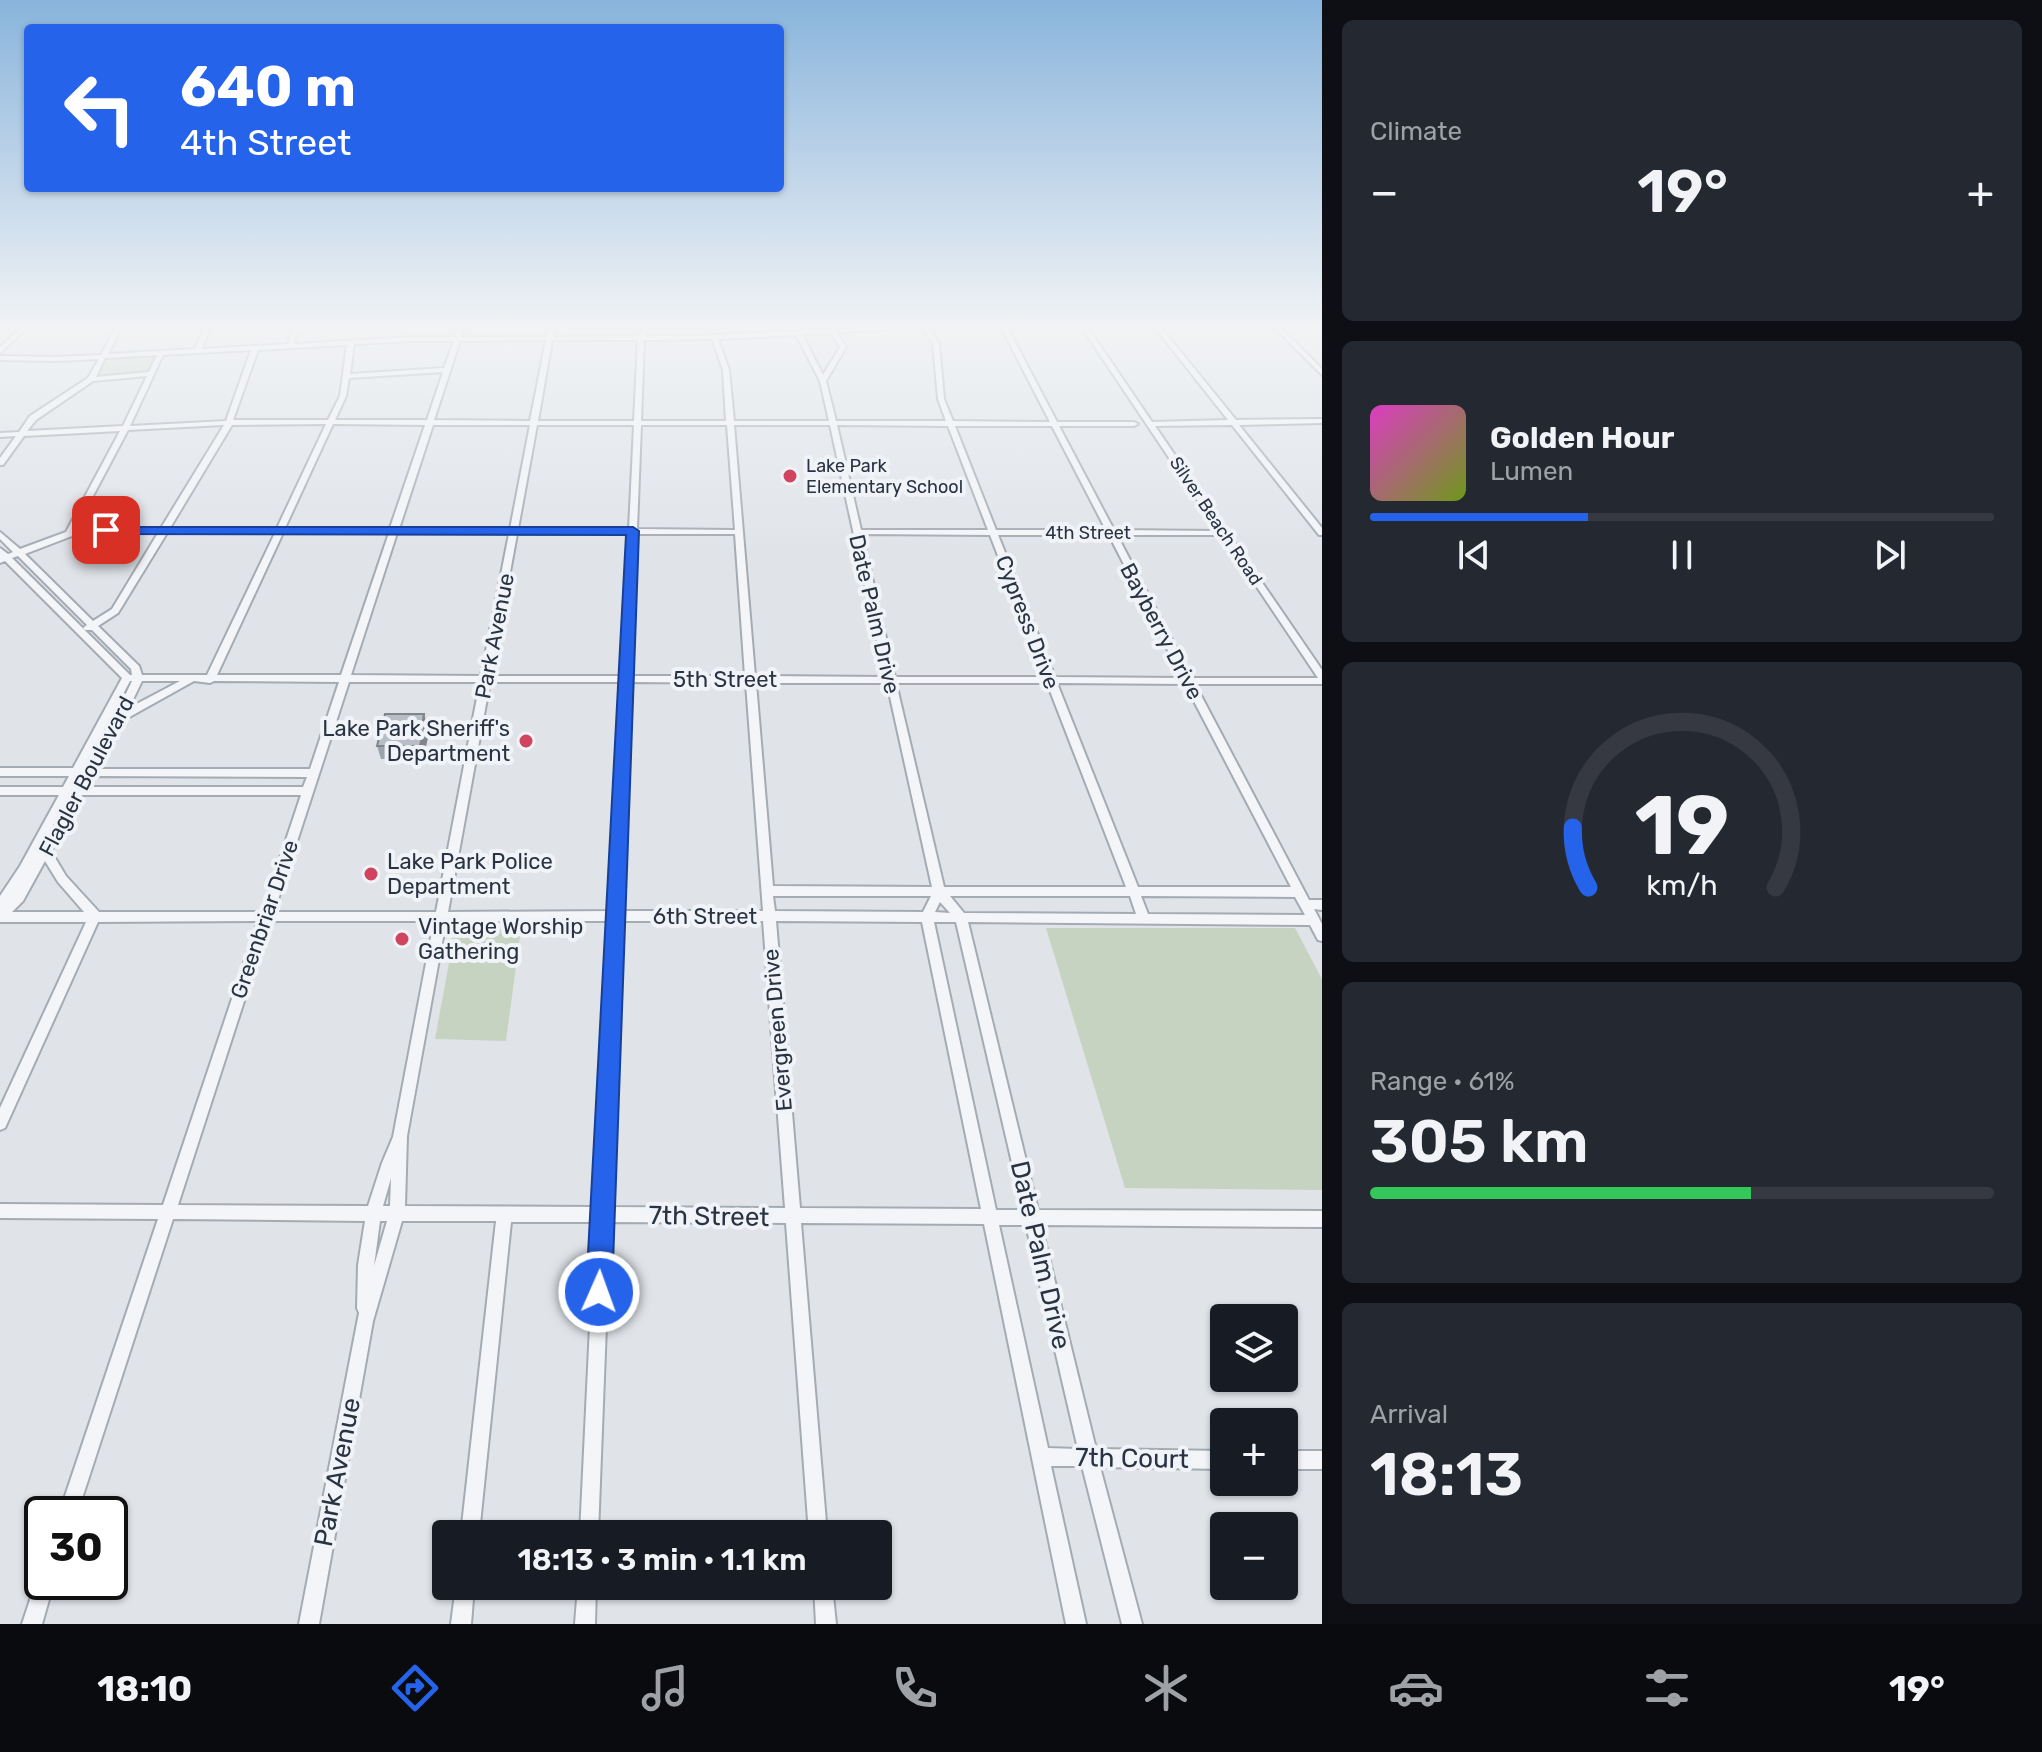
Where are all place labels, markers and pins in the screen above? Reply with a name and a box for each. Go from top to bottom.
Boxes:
place label: Lake Park Elementary School [806,455,963,498]
marker: Lake Park Elementary School [781,467,799,485]
pin [72,496,140,564]
place label: Lake Park Sheriff's Department [322,715,510,767]
marker: Lake Park Sheriff's Department [517,732,535,750]
place label: Lake Park Police Department [387,848,553,900]
marker: Lake Park Police Department [362,865,380,883]
place label: Vintage Worship Gathering [418,913,583,965]
marker: Vintage Worship Gathering [393,930,411,948]

